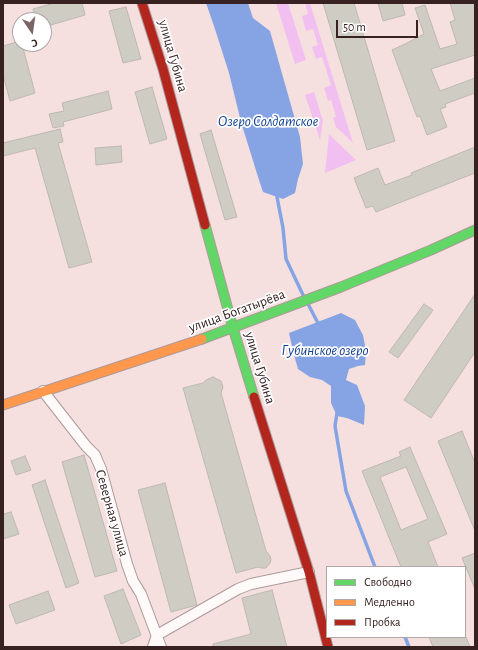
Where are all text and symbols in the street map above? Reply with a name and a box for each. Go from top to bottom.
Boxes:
north arrow [12,12,52,52]
scale bar [338,12,420,38]
street label: улица Губина [155,18,191,94]
text: 50 m [343,21,366,33]
text: С [30,37,39,49]
water label: Озеро Солдатское [218,112,318,130]
street label: улица Богатырёва [186,286,288,336]
street label: улица Губина [241,330,279,406]
water label: Губинское озеро [281,341,369,359]
street label: Северная улица [92,468,132,558]
legend [326,566,466,638]
text: Свободно [364,576,412,588]
text: Медленно [364,596,415,608]
text: Пробка [364,616,401,628]

